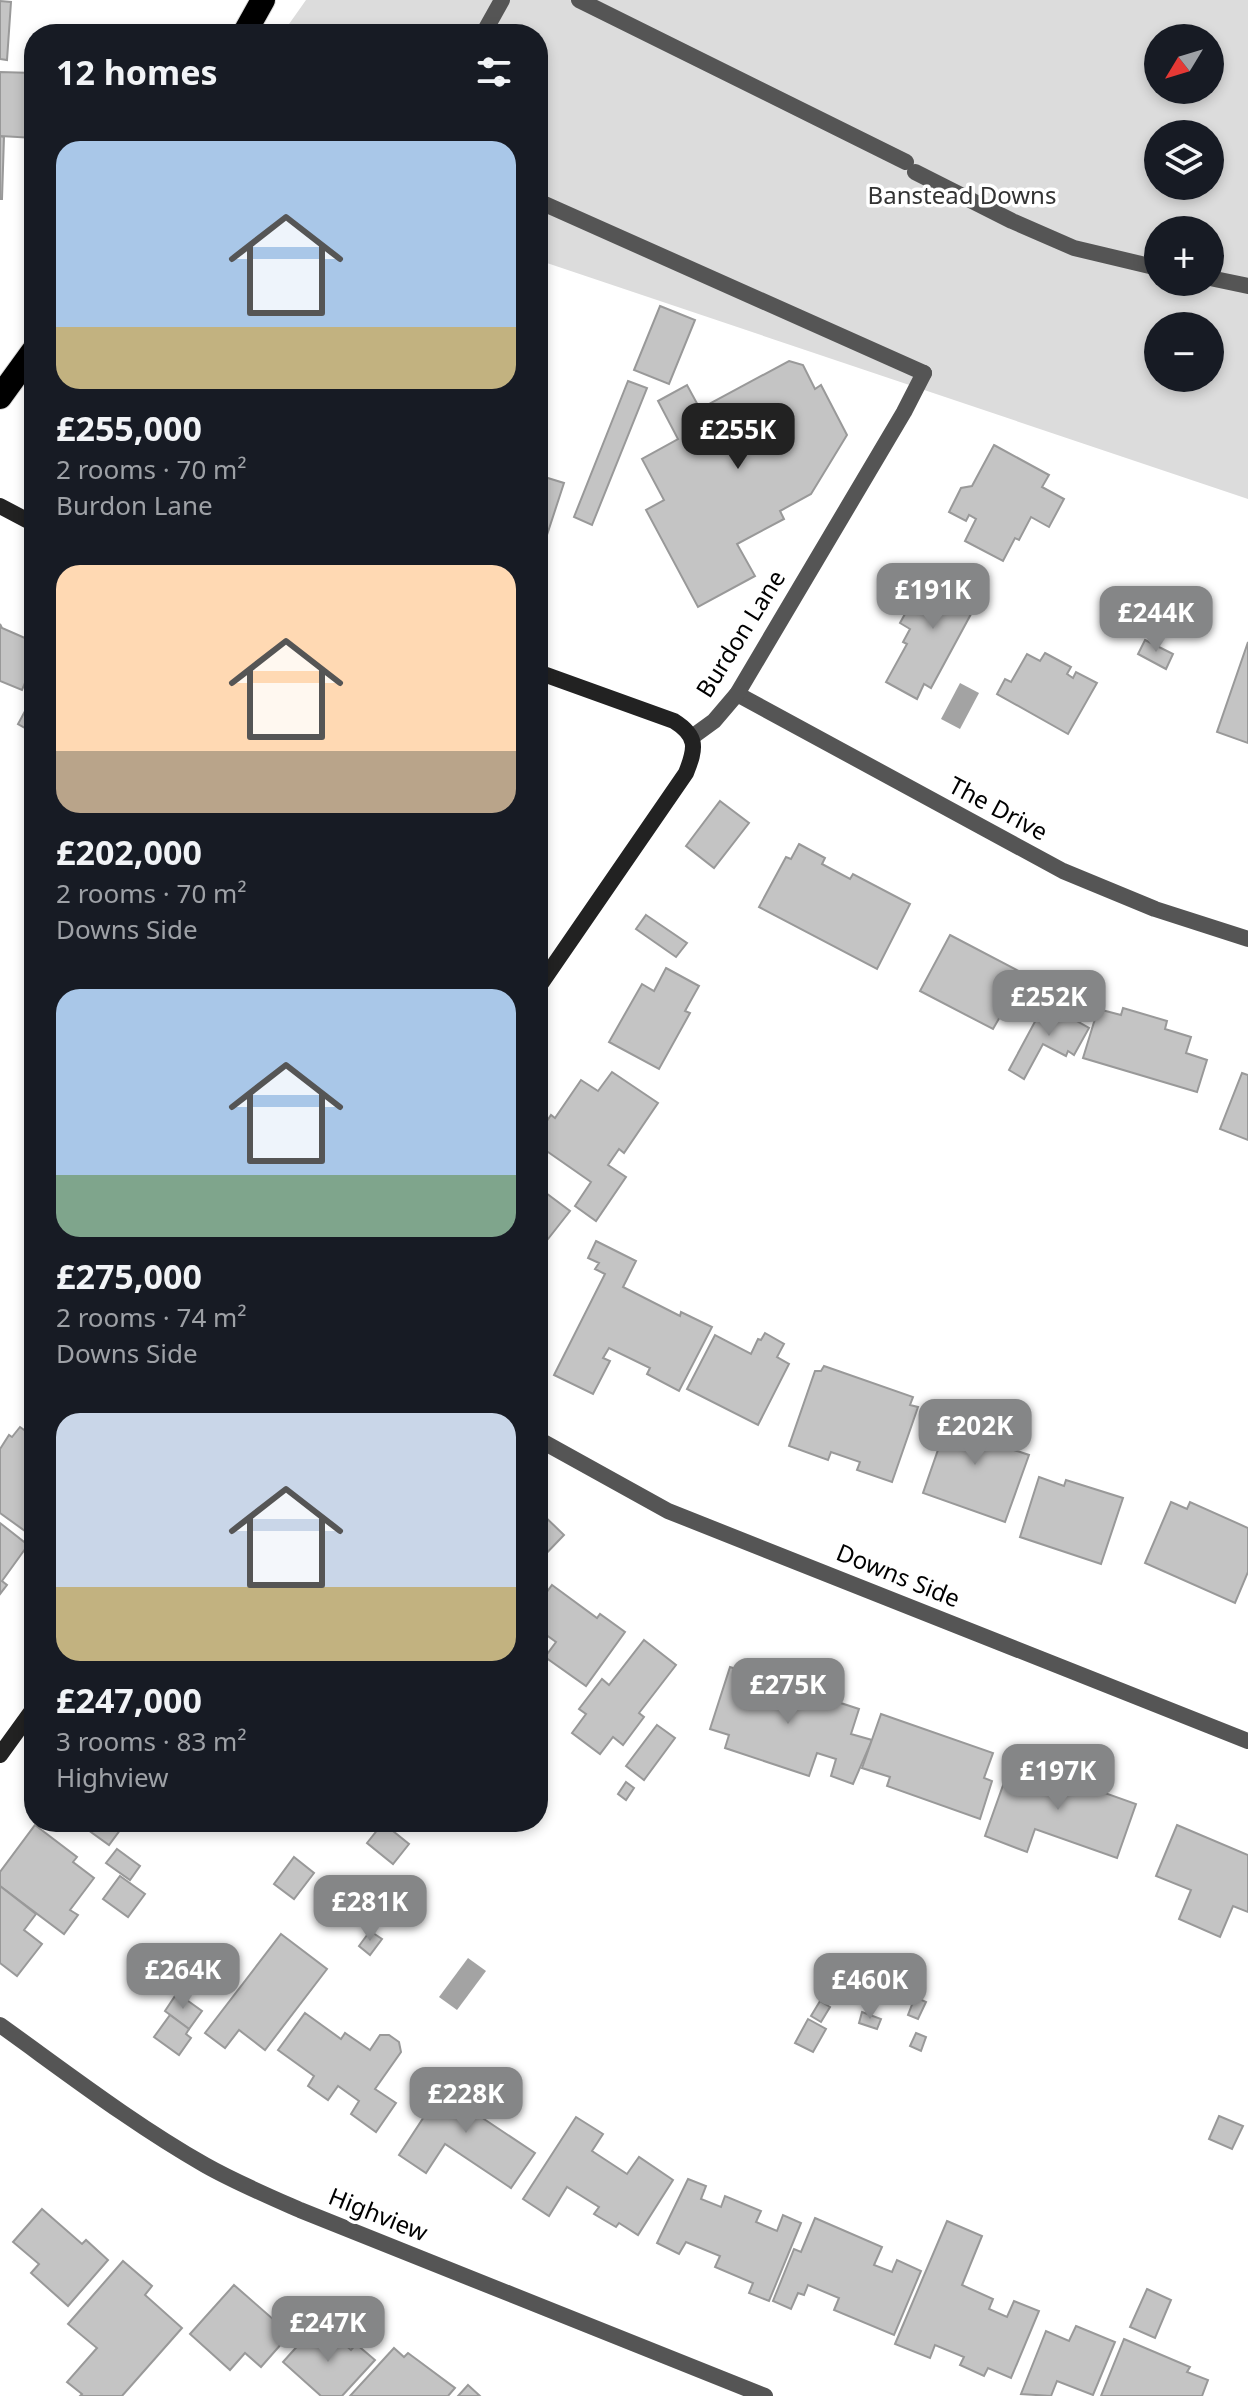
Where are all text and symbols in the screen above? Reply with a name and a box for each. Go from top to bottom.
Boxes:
north arrow [1144,24,1224,104]
map controls [1144,24,1224,392]
text: 12 homes [56,49,218,95]
icon: filters [472,50,516,94]
button: layers [1144,120,1224,200]
park label: Banstead Downs [868,178,1056,211]
icon: home [214,193,358,337]
button: + [1144,216,1224,296]
button: − [1144,312,1224,392]
pin: £255K [682,403,794,471]
text: £255,000 [56,405,202,451]
text: £255K [700,411,776,447]
text: 2 rooms · 70 m² [56,451,246,487]
text: Burdon Lane [56,487,213,523]
street label: Burdon Lane [687,563,792,703]
pin: £191K [877,563,989,631]
text: £191K [895,571,971,607]
pin: £244K [1100,586,1212,654]
text: £244K [1118,594,1194,630]
icon: home [214,617,358,761]
street label: The Drive [944,768,1054,847]
text: £202,000 [56,829,202,875]
text: 2 rooms · 70 m² [56,875,246,911]
text: Downs Side [56,911,198,947]
pin: £252K [993,970,1105,1038]
text: £252K [1011,978,1087,1014]
icon: home [214,1041,358,1185]
text: £275,000 [56,1253,202,1299]
text: 2 rooms · 74 m² [56,1299,246,1335]
text: Downs Side [56,1335,198,1371]
pin: £202K [919,1399,1031,1467]
text: £202K [937,1407,1013,1443]
icon: home [214,1465,358,1609]
street label: Downs Side [832,1535,965,1614]
pin: £275K [732,1658,844,1726]
text: £275K [750,1666,826,1702]
text: £247,000 [56,1677,202,1723]
text: 3 rooms · 83 m² [56,1723,246,1759]
pin: £197K [1002,1744,1114,1812]
text: £197K [1020,1752,1096,1788]
text: Highview [56,1759,169,1795]
pin: £281K [314,1875,426,1943]
text: £281K [332,1883,408,1919]
pin: £264K [127,1943,239,2011]
text: £264K [145,1951,221,1987]
pin: £460K [814,1953,926,2021]
text: £460K [832,1961,908,1997]
pin: £228K [410,2067,522,2135]
text: £228K [428,2075,504,2111]
street label: Highview [324,2179,433,2248]
pin: £247K [272,2296,384,2364]
text: £247K [290,2304,366,2340]

